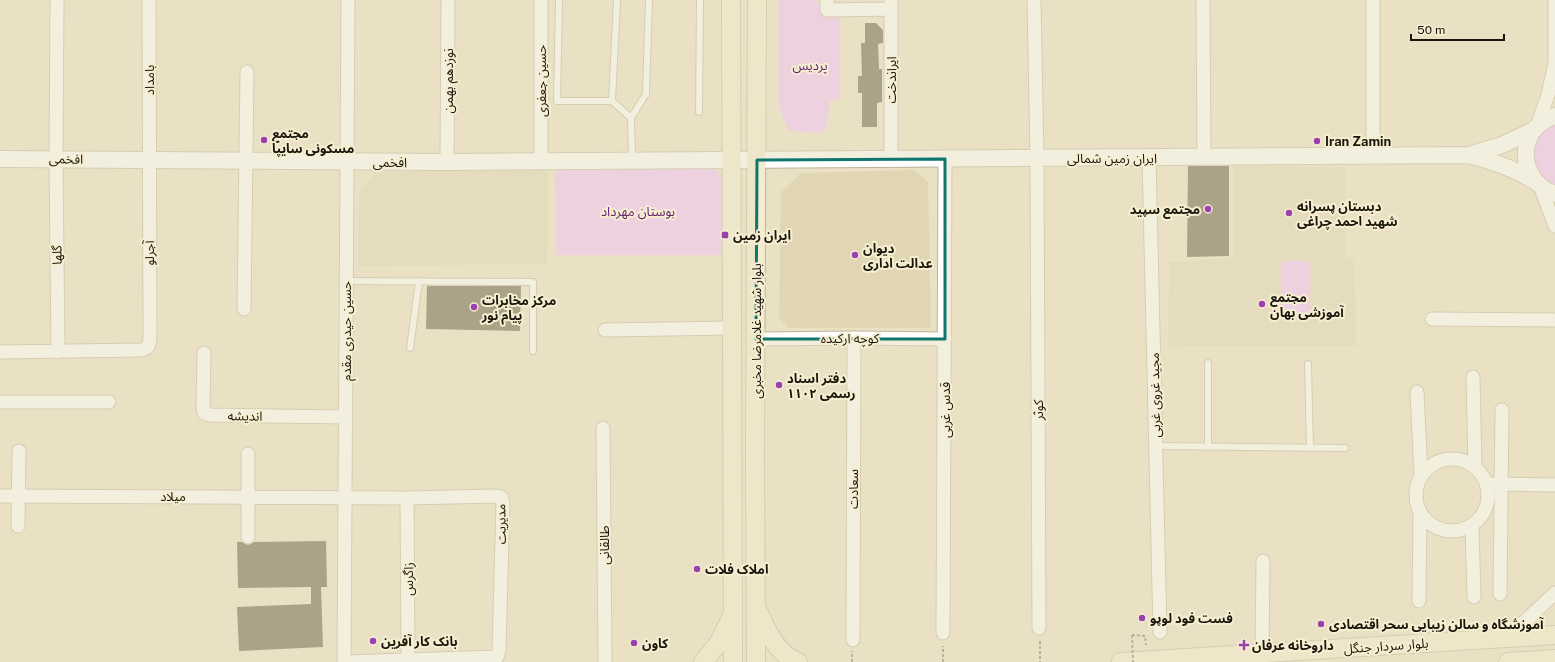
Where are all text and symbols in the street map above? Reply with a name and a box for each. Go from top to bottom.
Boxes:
scale bar [1411,16,1504,42]
text: 50 m [1417,23,1445,37]
street label: حسین جعفری [534,45,550,117]
street label: نوزدهم بهمن [441,48,459,114]
street label: ایراندخت [884,56,899,104]
park label: پردیس [792,58,828,75]
street label: بامداد [142,65,157,95]
place label: مجتمع مسکونی سایپا [272,126,354,156]
place label: Iran Zamin [1325,134,1391,149]
marker: مجتمع مسکونی سایپا [259,135,269,145]
marker: Iran Zamin [1312,136,1322,146]
street label: افخمی [49,151,83,168]
street label: ایران زمین شمالی [1067,151,1157,167]
street label: افخمی [373,155,407,171]
place label: دبستان پسرانه شهید احمد چراغی [1297,199,1398,229]
place label: مجتمع سپید [1130,202,1200,219]
park label: بوستان مهرداد [601,204,675,220]
marker: مجتمع سپید [1203,204,1213,214]
marker: دبستان پسرانه شهید احمد چراغی [1284,208,1294,218]
place label: ایران زمین [733,228,791,243]
marker: ایران زمین [720,230,730,240]
street label: آجرلو [142,239,157,266]
place label: دیوان عدالت اداری [863,241,933,271]
street label: گلها [49,244,66,265]
marker: دیوان عدالت اداری [850,250,860,260]
street label: بلوار شهید غلامرضا مخبری [749,263,765,399]
street label: حسین حیدری مقدم [339,281,356,381]
place label: مجتمع آموزشی بهان [1270,290,1345,320]
place label: مرکز مخابرات پیام نور [481,293,556,325]
marker: مجتمع آموزشی بهان [1257,299,1267,309]
marker: مرکز مخابرات پیام نور [469,302,479,312]
street label: کوچه ارکیده [821,331,880,348]
street label: مجید غروی غربی [1147,352,1164,438]
place label: دفتر اسناد رسمی ۱۱۰۲ [787,371,855,401]
marker: دفتر اسناد رسمی ۱۱۰۲ [774,380,784,390]
street label: قدس غربی [938,382,954,438]
street label: کوثر [1031,399,1046,421]
street label: اندیشه [227,408,263,424]
street label: سعادت [846,469,861,509]
street label: میلاد [160,489,186,504]
street label: مدیریت [493,503,509,544]
street label: طالقانی [597,525,613,565]
street label: زاگرس [401,562,417,596]
place label: املاک فلات [705,562,768,577]
marker: املاک فلات [692,564,702,574]
place label: فست فود لوپو [1150,611,1233,626]
marker: فست فود لوپو [1137,613,1147,623]
place label: آموزشگاه و سالن زیبایی سحر اقتصادی [1329,617,1544,632]
marker: آموزشگاه و سالن زیبایی سحر اقتصادی [1316,619,1326,629]
place label: بانک کار آفرین [381,634,458,649]
marker: بانک کار آفرین [368,636,378,646]
place label: کاون [642,636,668,651]
street label: بلوار سردار جنگل [1343,636,1429,657]
marker: کاون [629,638,639,648]
place label: داروخانه عرفان [1252,638,1334,653]
marker: داروخانه عرفان [1239,640,1249,650]

